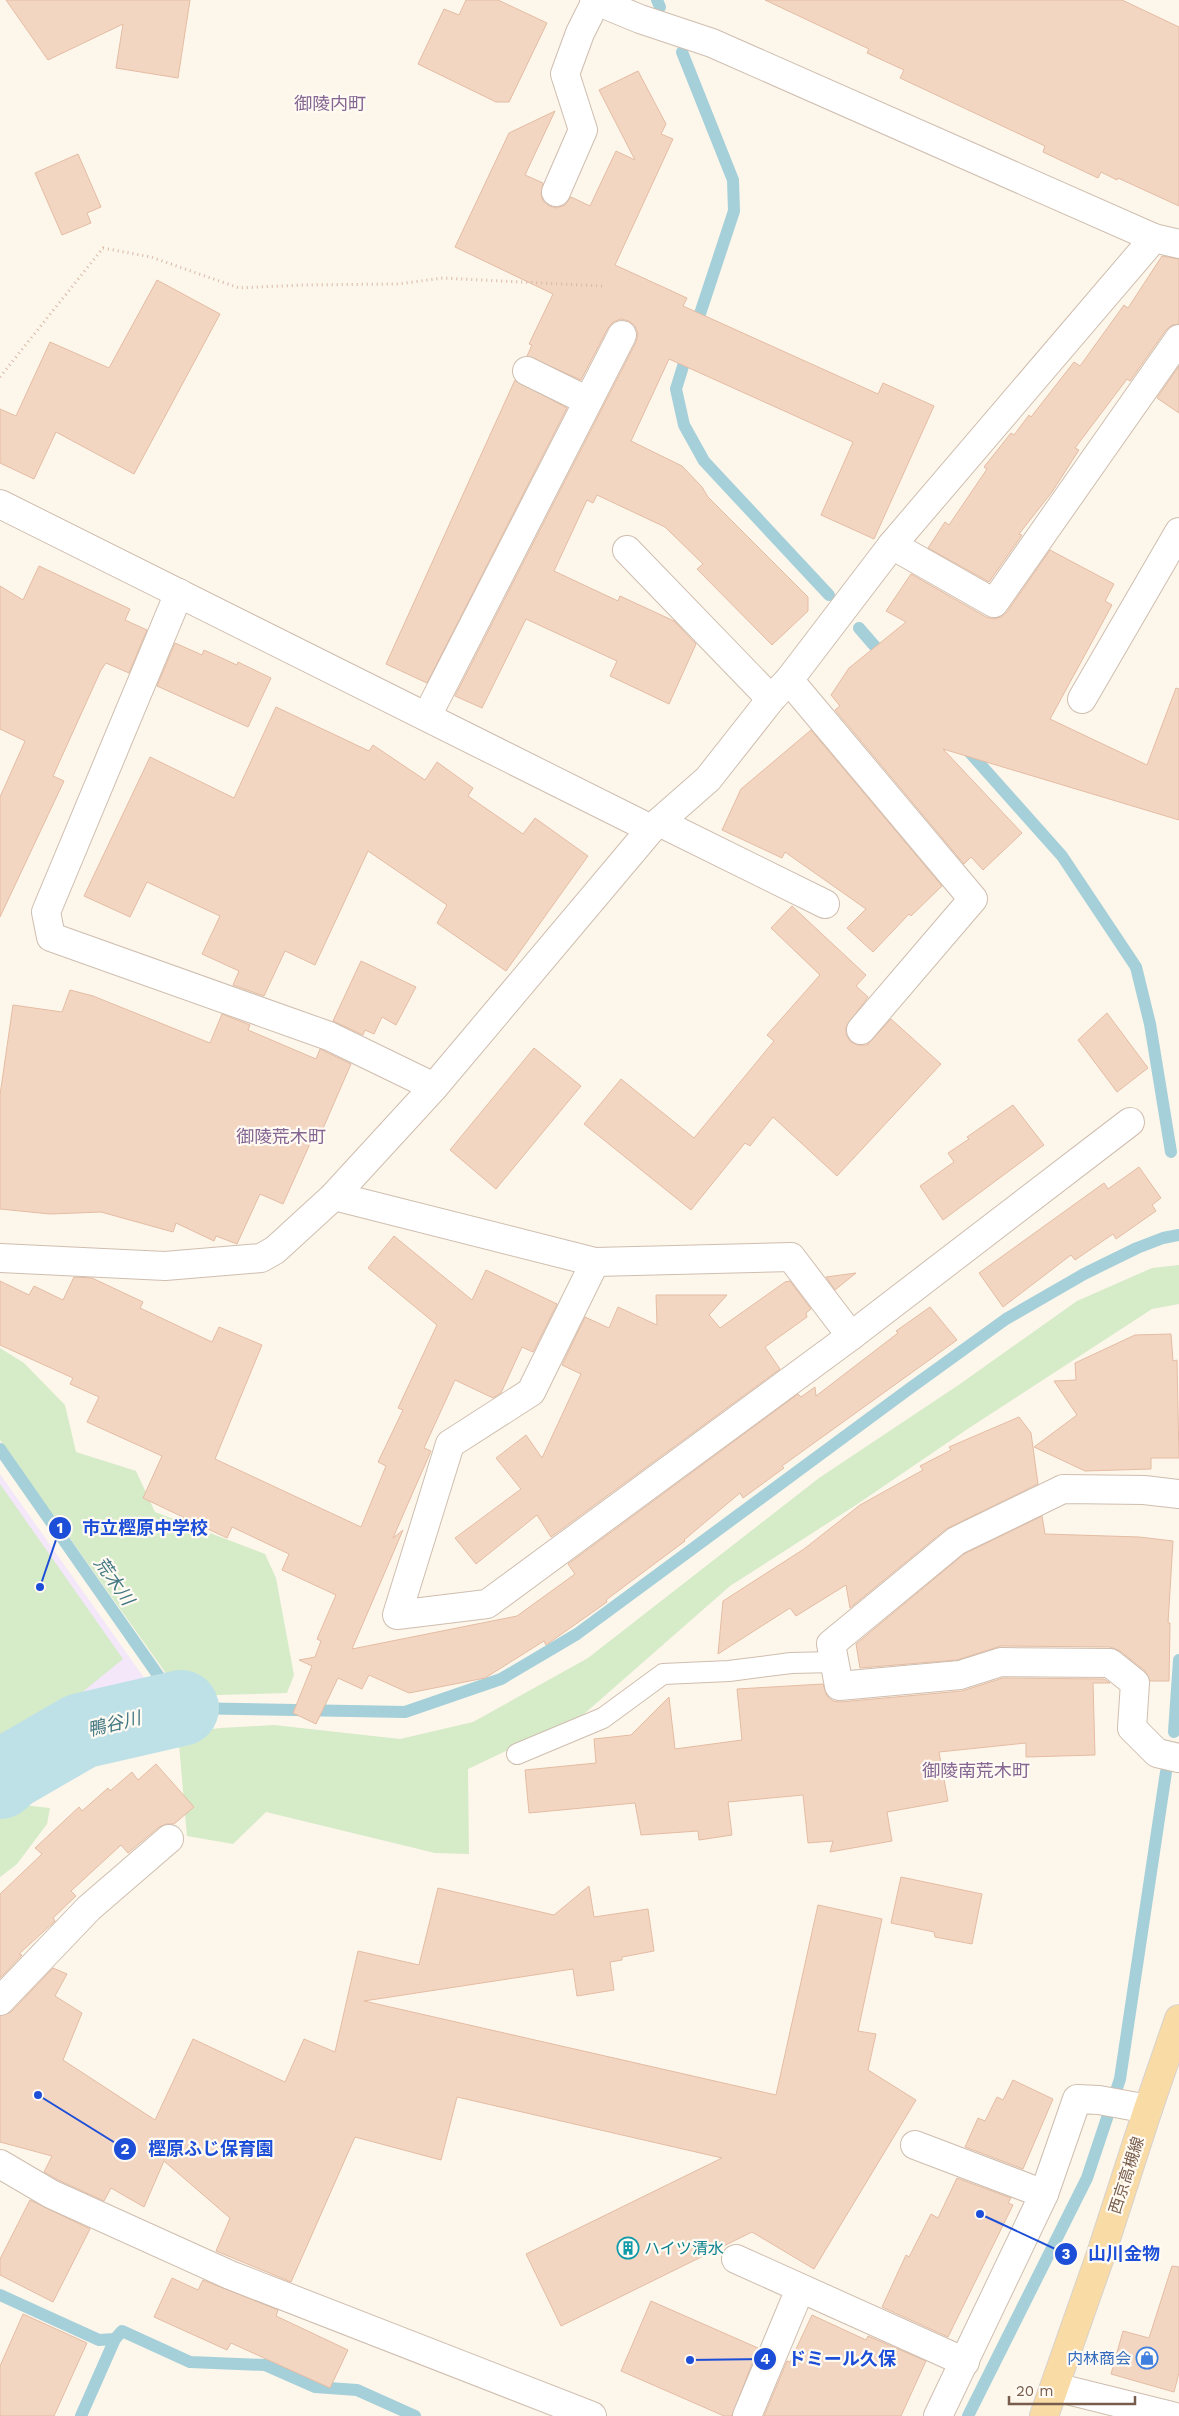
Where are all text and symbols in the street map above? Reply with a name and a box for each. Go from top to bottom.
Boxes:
district label: 御陵内町 [294,93,366,114]
district label: 御陵荒木町 [236,1126,326,1147]
callout: 市立樫原中学校 [47,1512,218,1545]
text: 市立樫原中学校 [82,1517,208,1538]
text: 1 [57,1519,63,1537]
water label: 荒木川 [90,1553,140,1610]
water label: 鴨谷川 [85,1706,145,1740]
district label: 御陵南荒木町 [922,1760,1030,1781]
callout: 樫原ふじ保育園 [113,2132,284,2165]
street label: 西京高槻線 [1105,2134,1148,2216]
text: 樫原ふじ保育園 [148,2138,274,2159]
text: 2 [121,2140,130,2158]
building icon: ハイツ清水 [616,2236,640,2260]
callout: 山川金物 [1053,2238,1170,2271]
place label: ハイツ清水 [644,2239,724,2258]
text: 山川金物 [1088,2243,1160,2264]
text: 3 [1062,2245,1071,2263]
callout: ドミール久保 [753,2342,906,2375]
shop icon: 内林商会 [1135,2346,1159,2370]
text: ドミール久保 [788,2348,897,2369]
place label: 内林商会 [1067,2349,1131,2368]
text: 4 [760,2350,770,2368]
scale bar [1009,2374,1135,2406]
text: 20 m [1016,2382,1054,2400]

